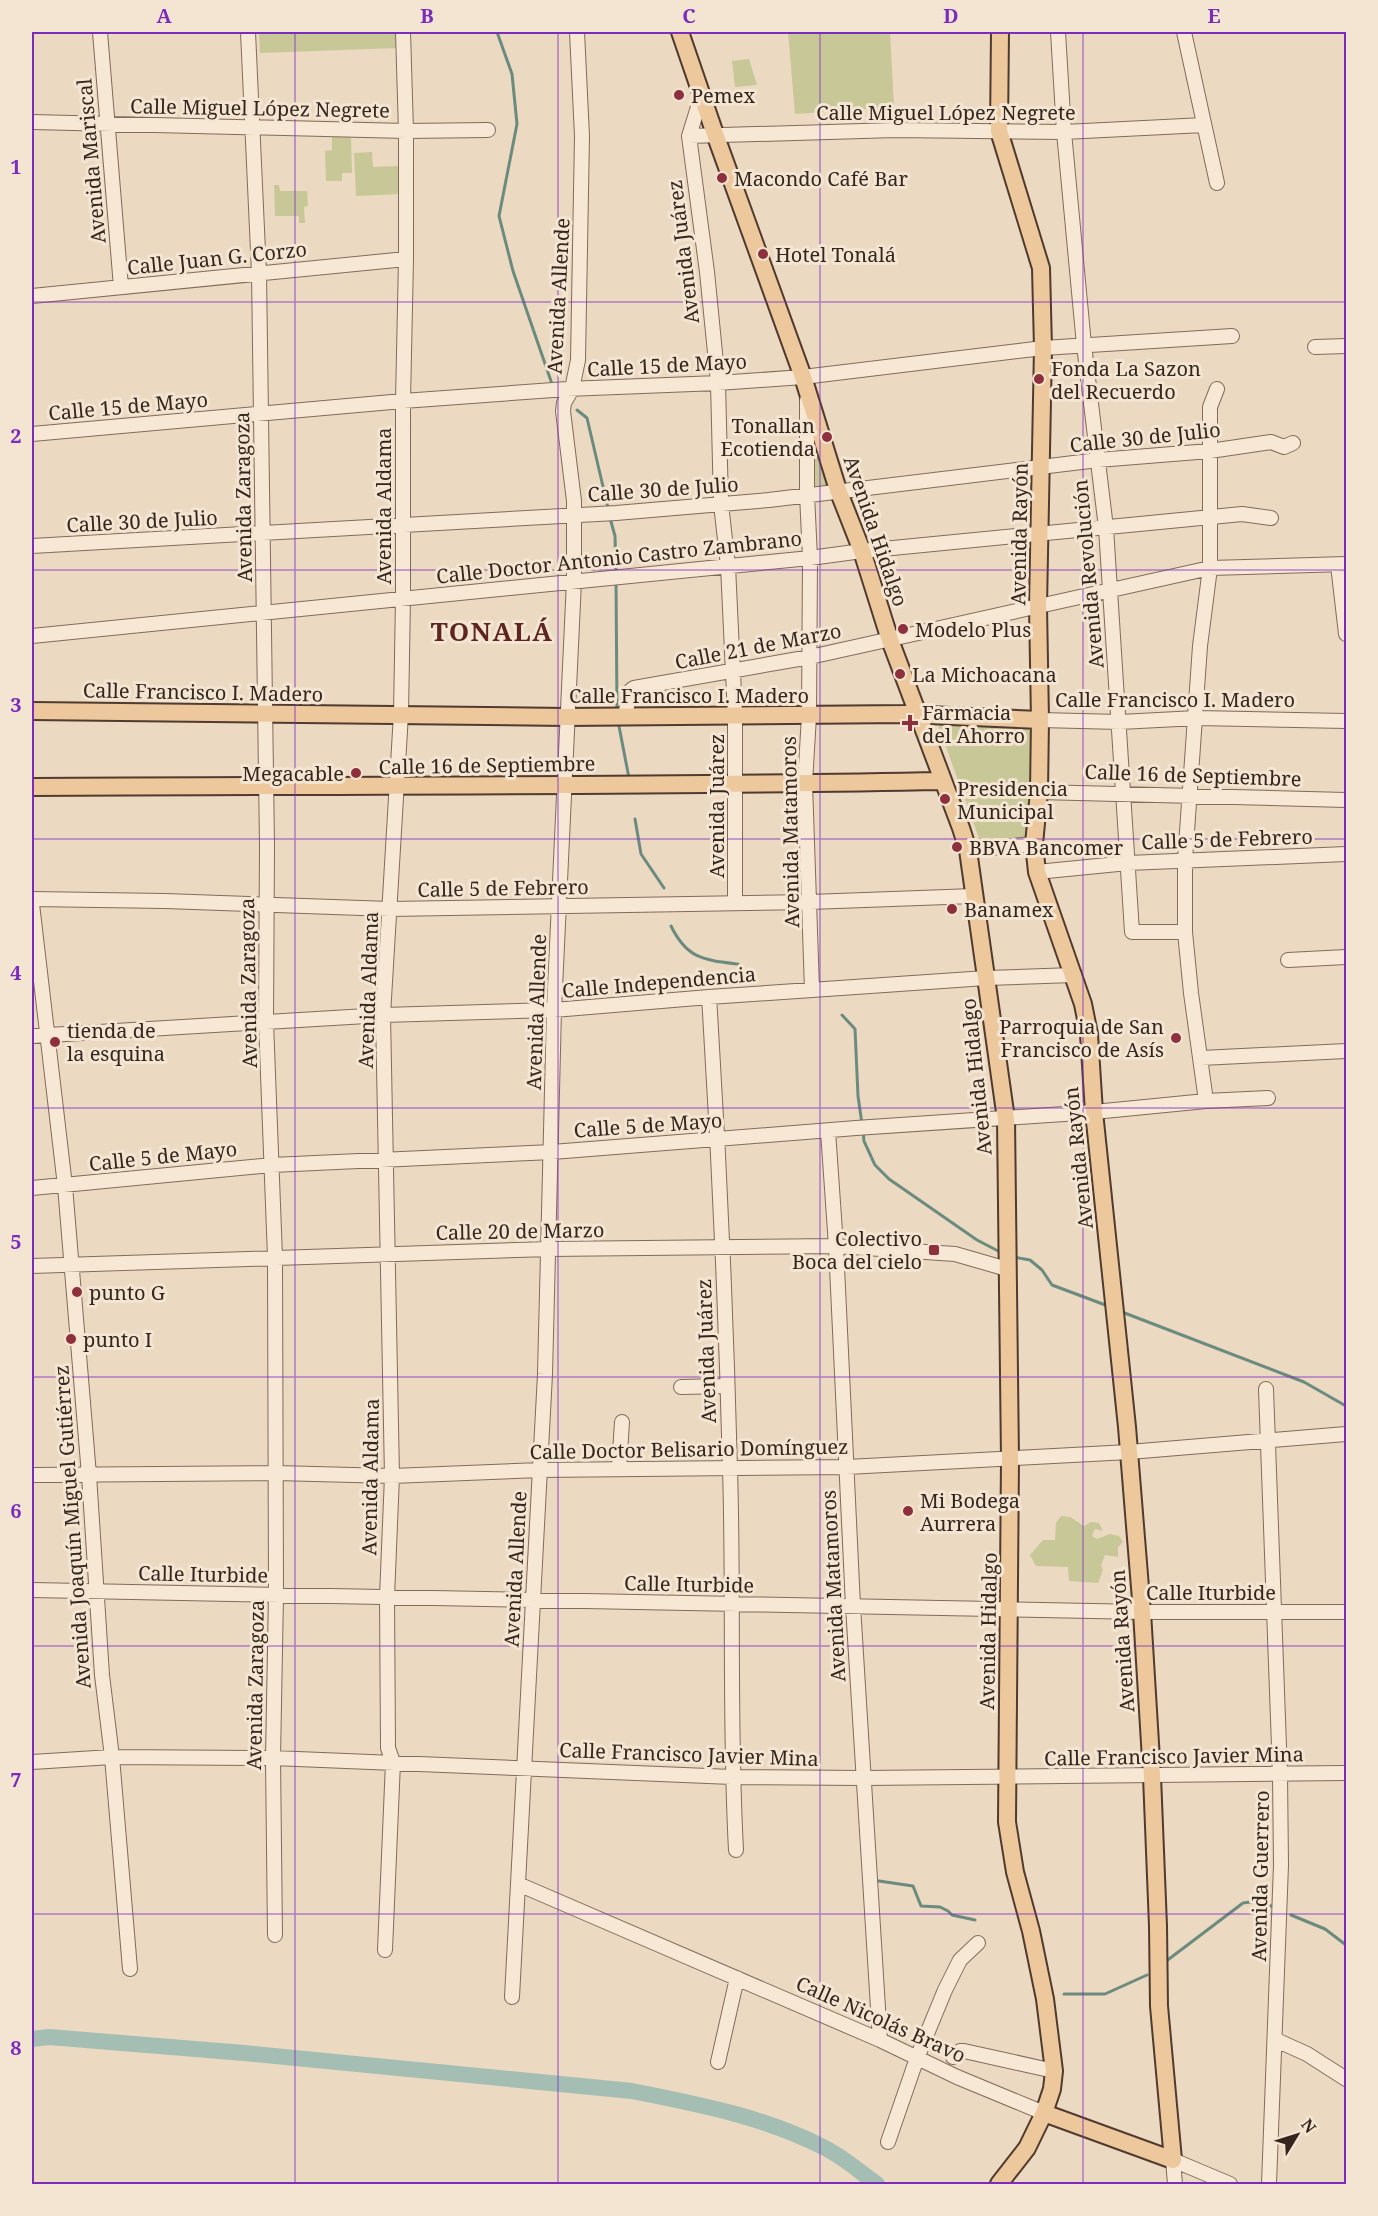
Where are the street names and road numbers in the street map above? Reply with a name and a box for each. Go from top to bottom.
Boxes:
street label: Avenida Mariscal [70,77,112,245]
street label: Calle Miguel López Negrete [130,92,390,124]
street label: Calle Miguel López Negrete [816,99,1076,126]
street label: Avenida Juárez [661,179,705,325]
street label: Avenida Allende [540,217,576,375]
street label: Calle Juan G. Corzo [126,235,308,281]
street label: Calle 15 de Mayo [586,347,748,383]
street label: Calle 15 de Mayo [47,386,209,426]
street label: Avenida Zaragoza [228,412,258,582]
street label: Calle 30 de Julio [1068,416,1222,458]
street label: Avenida Aldama [370,427,397,585]
street label: Avenida Hidalgo [838,452,914,610]
street label: Avenida Rayón [1004,462,1034,606]
street label: Calle 30 de Julio [586,470,740,508]
street label: Avenida Revolución [1066,478,1110,670]
street label: Calle 30 de Julio [66,504,218,538]
street label: Calle Doctor Antonio Castro Zambrano [435,524,803,590]
street label: Calle 21 de Marzo [673,617,843,675]
street label: Calle Francisco I. Madero [83,676,323,708]
street label: Calle Francisco I. Madero [569,682,809,709]
street label: Calle Francisco I. Madero [1055,686,1295,713]
street label: Avenida Juárez [703,734,730,878]
street label: Avenida Matamoros [775,736,805,928]
street label: Calle 16 de Septiembre [378,750,596,780]
street label: Calle 16 de Septiembre [1084,758,1302,792]
street label: Calle 5 de Febrero [1141,823,1313,855]
street label: Calle 5 de Febrero [417,873,589,903]
street label: Avenida Zaragoza [233,898,263,1068]
street label: Avenida Aldama [352,911,384,1069]
street label: Avenida Allende [520,933,552,1091]
street label: Calle Independencia [561,960,757,1004]
street label: Avenida Hidalgo [954,997,998,1157]
street label: Avenida Rayón [1057,1085,1099,1230]
street label: Calle 5 de Mayo [573,1106,723,1144]
street label: Calle 5 de Mayo [88,1135,238,1177]
street label: Calle 20 de Marzo [435,1216,605,1246]
street label: Avenida Juárez [690,1278,722,1424]
street label: Avenida Joaquín Miguel Gutiérrez [47,1364,97,1690]
street label: Avenida Aldama [355,1398,385,1556]
street label: Calle Doctor Belisario Domínguez [529,1433,849,1465]
street label: Avenida Matamoros [814,1489,852,1683]
street label: Avenida Allende [497,1490,533,1648]
street label: Avenida Hidalgo [973,1552,1003,1710]
street label: Calle Iturbide [138,1559,268,1589]
street label: Calle Iturbide [624,1569,754,1599]
street label: Avenida Rayón [1104,1569,1140,1713]
street label: Calle Iturbide [1146,1579,1276,1606]
street label: Avenida Zaragoza [240,1600,270,1770]
street label: Calle Francisco Javier Mina [559,1736,819,1772]
street label: Calle Francisco Javier Mina [1044,1740,1304,1772]
street label: Avenida Guerrero [1245,1790,1275,1962]
street label: Calle Nicolás Bravo [792,1969,970,2069]

